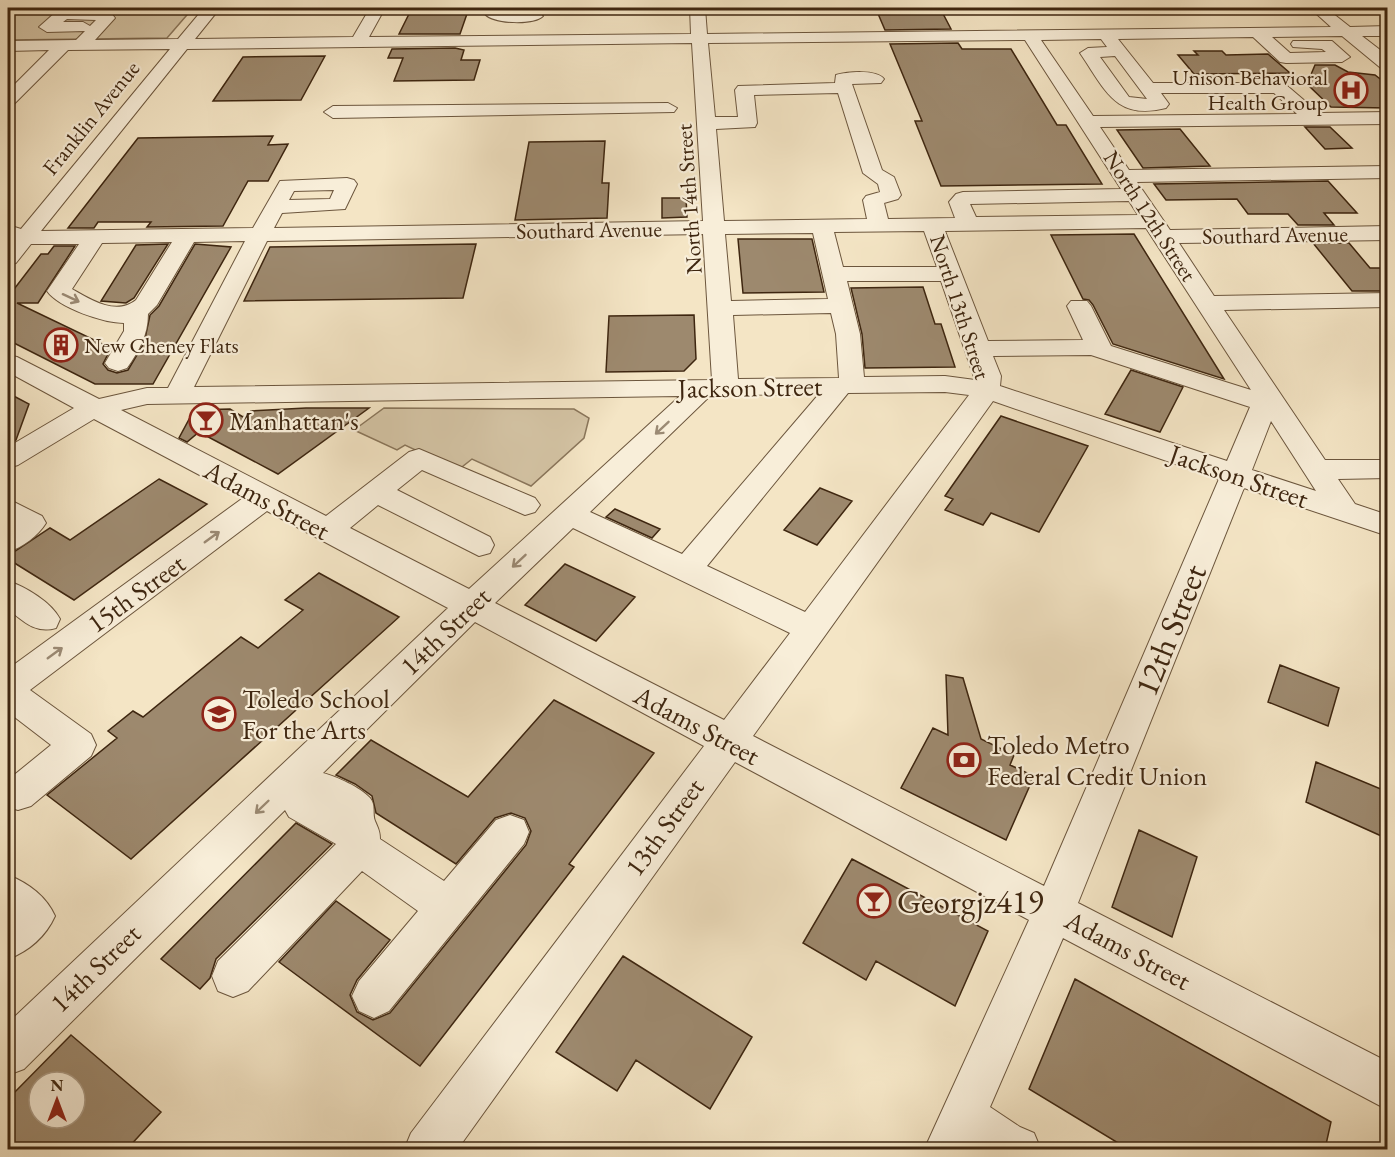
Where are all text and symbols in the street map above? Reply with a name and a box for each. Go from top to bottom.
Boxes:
street label: Franklin Avenue [36,54,146,181]
place label: Unison Behavioral Health Group [1172,63,1328,117]
hospital icon: Unison Behavioral Health Group [1333,72,1369,108]
street label: North 14th Street [669,123,709,275]
street label: North 12th Street [1097,145,1203,287]
street label: Southard Avenue [516,214,663,246]
street label: Southard Avenue [1202,219,1349,251]
street label: North 13th Street [923,231,997,383]
one-way arrow [61,293,79,304]
building icon: New Cheney Flats [43,327,79,363]
place label: New Cheney Flats [84,331,239,360]
street label: Jackson Street [675,368,823,406]
bar icon: Manhattan's [188,402,224,438]
place label: Manhattan's [229,403,359,438]
one-way arrow [654,420,669,435]
street label: Jackson Street [1163,435,1314,516]
street label: Adams Street [197,452,336,548]
one-way arrow [203,531,219,543]
street label: 15th Street [80,545,192,640]
one-way arrow [512,554,527,568]
street label: 12th Street [1124,557,1216,702]
street label: 14th Street [392,579,498,683]
one-way arrow [46,646,62,659]
street label: Adams Street [627,677,766,773]
place label: Toledo School For the Arts [242,681,390,747]
school or university icon: Toledo School For the Arts [201,696,237,732]
place label: Toledo Metro Federal Credit Union [987,727,1207,793]
bank icon: Toledo Metro Federal Credit Union [946,742,982,778]
street label: 13th Street [617,771,712,883]
one-way arrow [255,800,270,815]
place label: Georgjz419 [897,880,1044,923]
bar icon: Georgjz419 [856,883,892,919]
street label: Adams Street [1058,902,1197,998]
street label: 14th Street [42,916,148,1020]
north arrow [27,1070,87,1130]
text: N [51,1075,64,1096]

